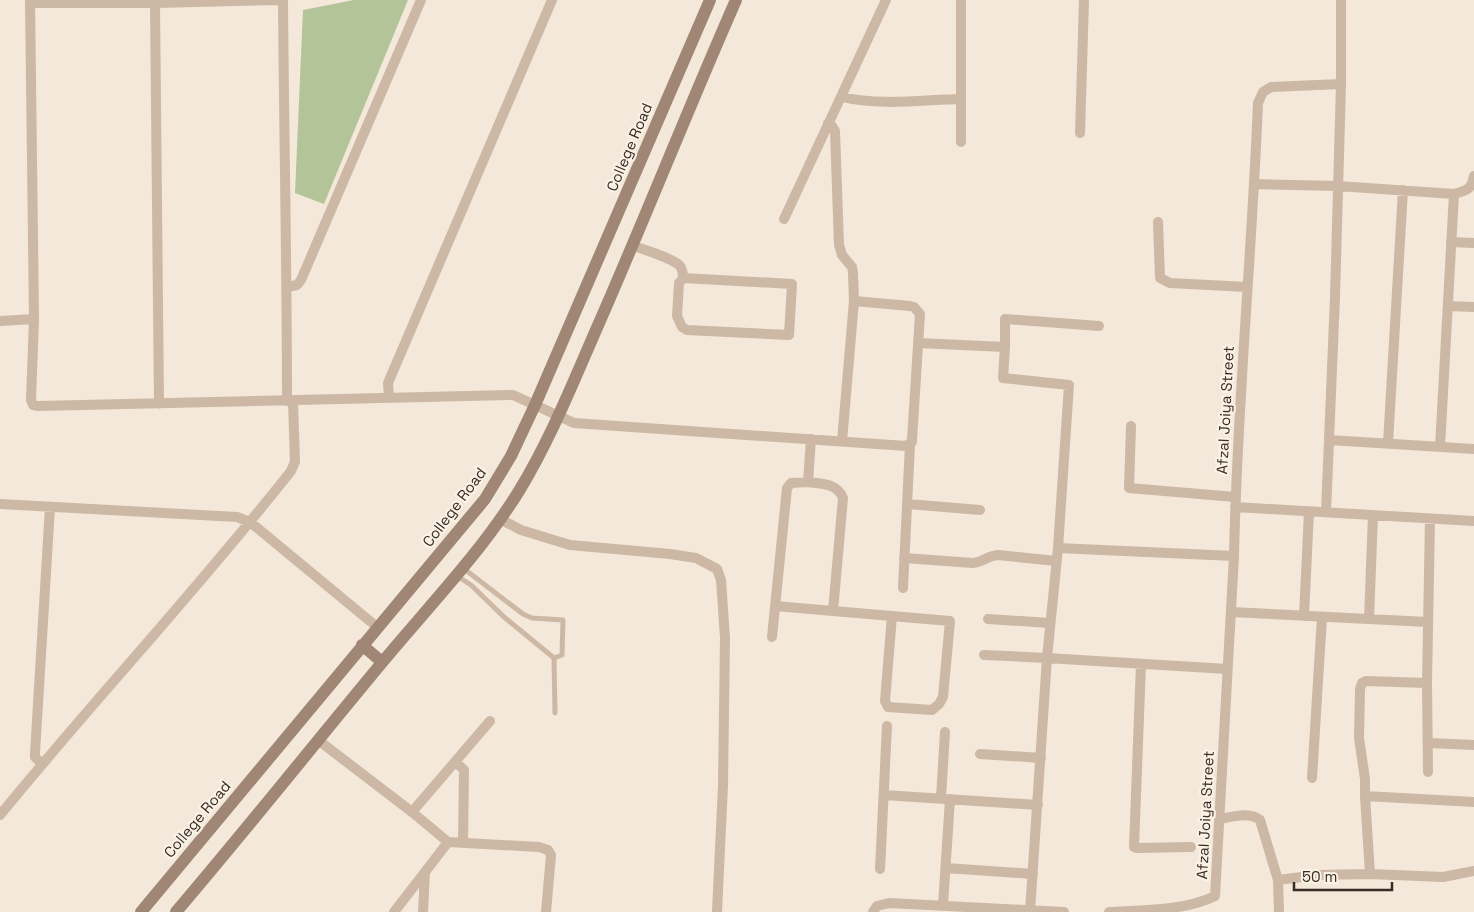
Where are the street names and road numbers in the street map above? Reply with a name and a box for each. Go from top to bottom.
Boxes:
street label: College Road [602,100,656,194]
street label: Afzal Joiya Street [1212,345,1238,475]
street label: College Road [418,464,490,550]
street label: Afzal Joiya Street [1192,750,1218,880]
street label: College Road [159,777,235,861]

